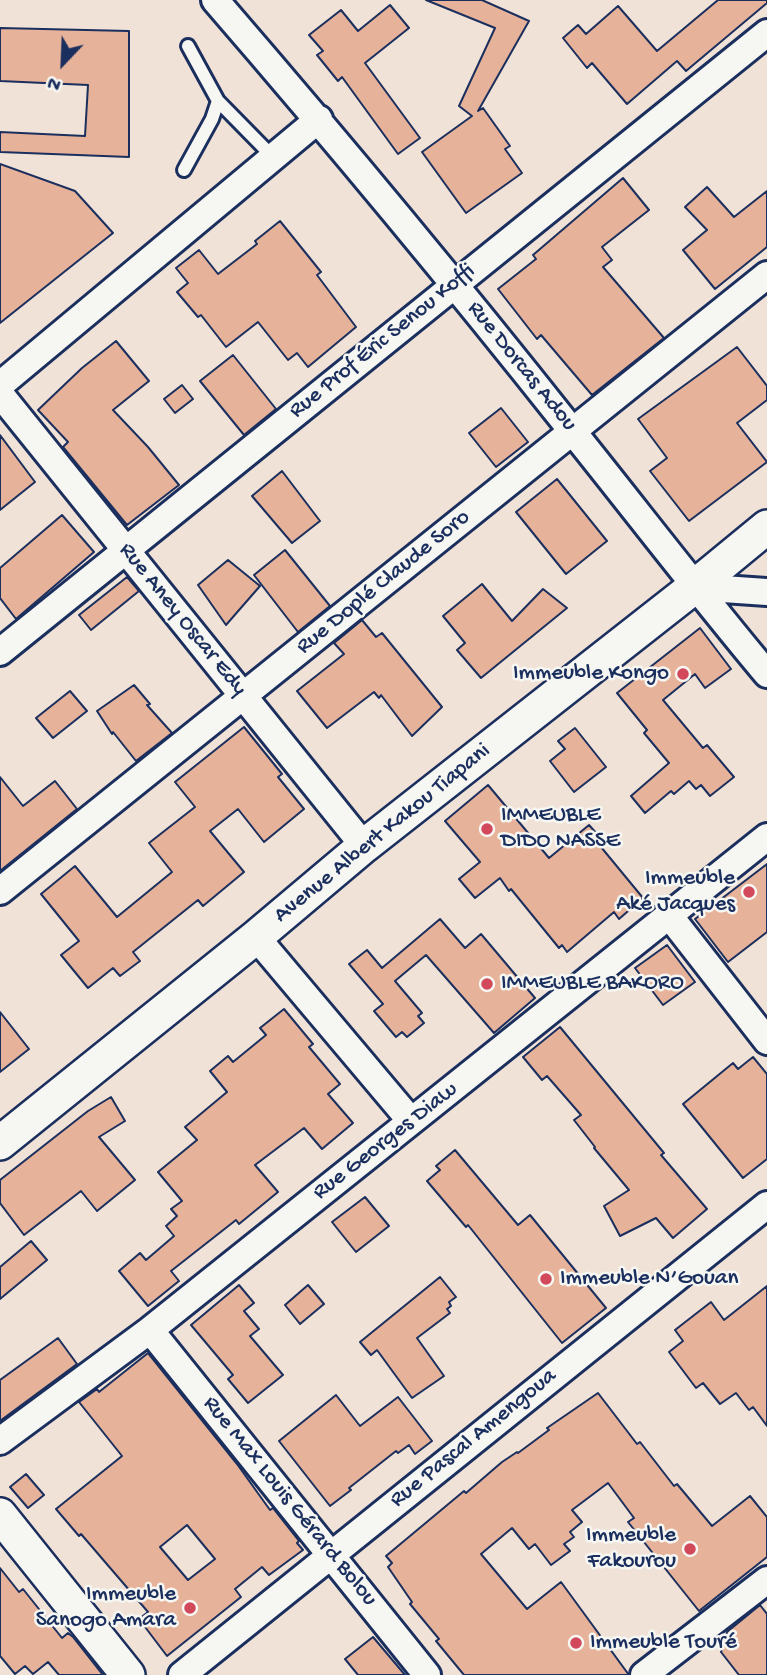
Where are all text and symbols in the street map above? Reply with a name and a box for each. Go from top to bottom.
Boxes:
north arrow [28,28,98,98]
text: N [44,70,65,96]
street label: Rue Prof Éric Senou Koffi [284,258,482,426]
street label: Rue Dorcas Adou [460,296,582,438]
street label: Rue Doplé Claude Soro [292,505,476,661]
street label: Rue Aney Oscar Edy [112,538,252,702]
place label: Immeuble Kongo [513,660,669,688]
marker: Immeuble Kongo [675,666,691,682]
street label: Avenue Albert Kakou Tiapani [269,738,497,930]
place label: IMMEUBLE DIDO NASSE [501,802,620,856]
marker: IMMEUBLE DIDO NASSE [479,821,495,837]
place label: Immeuble Aké Jacques [616,865,735,919]
marker: Immeuble Aké Jacques [741,884,757,900]
place label: IMMEUBLE BAKORO [501,970,684,998]
marker: IMMEUBLE BAKORO [479,976,495,992]
street label: Rue Georges Diaw [308,1077,464,1207]
place label: Immeuble N’Gouan [560,1265,739,1293]
marker: Immeuble N’Gouan [538,1271,554,1287]
street label: Rue Pascal Amengoua [385,1363,563,1515]
street label: Rue Max Louis Gérard Bolou [196,1391,382,1613]
place label: Immeuble Fakourou [586,1522,676,1576]
marker: Immeuble Fakourou [682,1541,698,1557]
place label: Immeuble Sanogo Amara [36,1581,176,1635]
marker: Immeuble Sanogo Amara [182,1600,198,1616]
place label: Immeuble Touré [590,1629,737,1657]
marker: Immeuble Touré [568,1635,584,1651]

